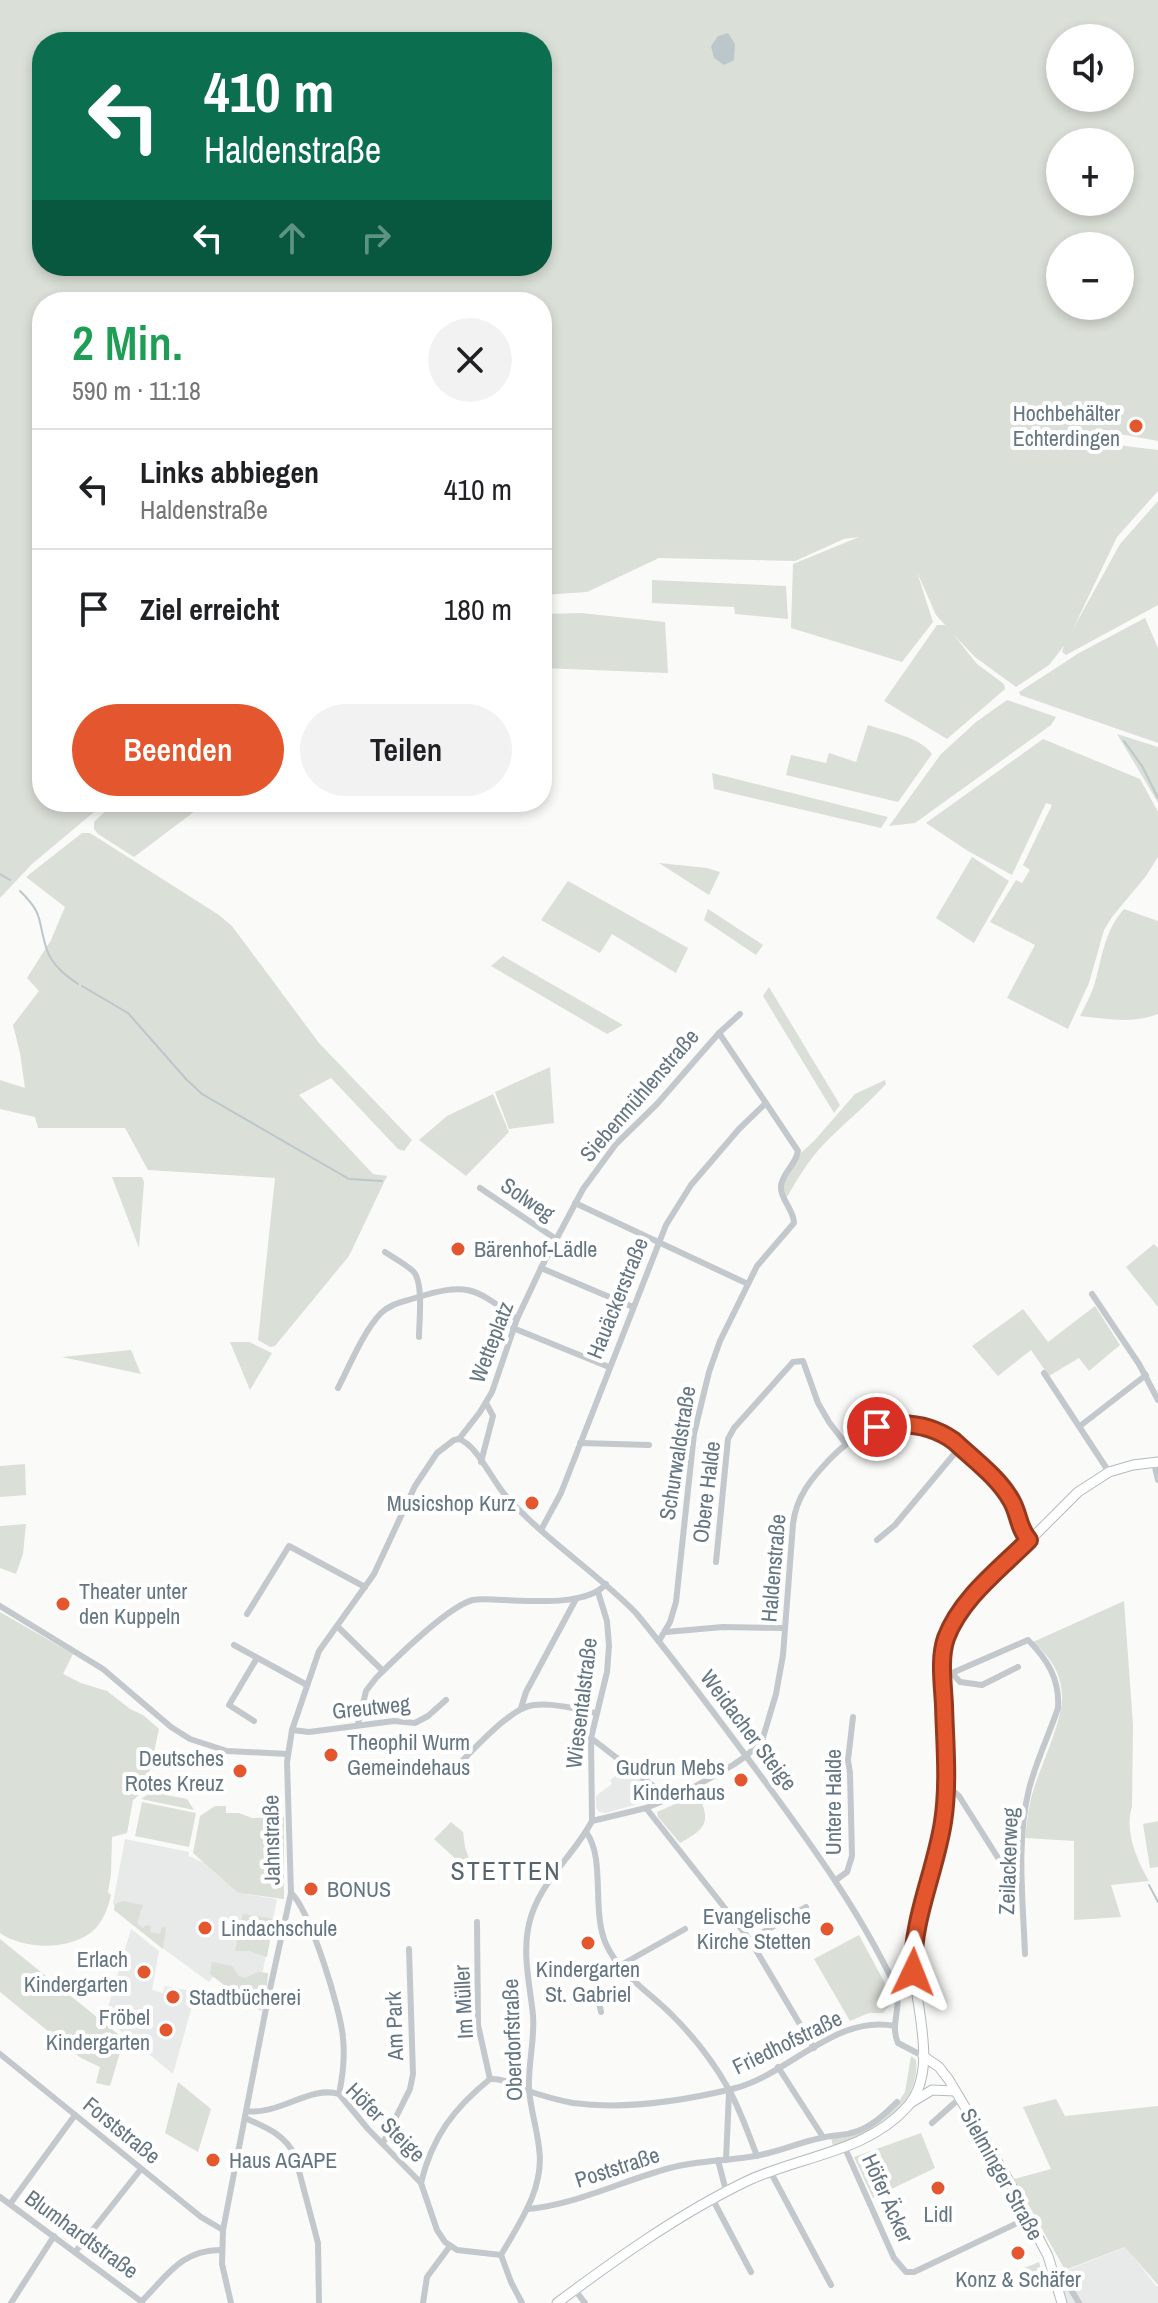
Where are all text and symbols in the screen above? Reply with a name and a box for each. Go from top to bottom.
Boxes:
map controls [1046,24,1134,320]
button: sound [1046,24,1134,112]
text: 410 m [204,54,334,129]
icon: left [72,64,176,168]
text: Haldenstraße [204,126,381,174]
button: + [1046,128,1134,216]
icon: left [186,216,230,260]
icon: ahead [270,216,314,260]
icon: right [354,216,398,260]
button: − [1046,232,1134,320]
text: 2 Min. [72,310,183,375]
button: close [428,318,512,402]
text: 590 m · 11:18 [72,373,201,408]
place label: Hochbehälter Echterdingen [1013,398,1120,453]
marker: Hochbehälter Echterdingen [1127,417,1145,435]
text: Links abbiegen [140,452,319,492]
icon: left [72,467,116,511]
text: 410 m [444,469,512,509]
text: Haldenstraße [140,492,268,527]
icon: arrive [72,587,116,631]
text: Ziel erreicht [140,589,279,629]
text: 180 m [444,589,512,629]
button: Beenden [72,704,284,796]
button: Teilen [300,704,512,796]
street label: Siebenmühlenstraße [573,1022,705,1168]
street label: Solweg [495,1170,561,1228]
street label: Hauäckerstraße [579,1233,655,1363]
place label: Bärenhof-Lädle [474,1234,597,1264]
marker: Bärenhof-Lädle [449,1240,467,1258]
street label: Wetteplatz [462,1297,520,1387]
street label: Schurwaldstraße [652,1384,702,1522]
pin [843,1393,911,1461]
icon: arrive [855,1405,899,1449]
street label: Obere Halde [685,1439,727,1545]
place label: Musicshop Kurz [387,1488,516,1518]
marker: Musicshop Kurz [523,1494,541,1512]
street label: Haldenstraße [753,1513,793,1623]
place label: Theater unter den Kuppeln [79,1576,187,1631]
marker: Theater unter den Kuppeln [54,1595,72,1613]
street label: Wiesentalstraße [558,1636,604,1770]
street label: Weidacher Steige [694,1663,804,1797]
street label: Greutweg [331,1688,411,1726]
place label: Theophil Wurm Gemeindehaus [347,1727,470,1782]
place label: Deutsches Rotes Kreuz [125,1743,224,1798]
marker: Theophil Wurm Gemeindehaus [322,1746,340,1764]
street label: Untere Halde [818,1749,848,1855]
place label: Gudrun Mebs Kinderhaus [616,1752,725,1807]
marker: Deutsches Rotes Kreuz [231,1762,249,1780]
marker: Gudrun Mebs Kinderhaus [732,1771,750,1789]
street label: Jahnstraße [255,1795,287,1885]
street label: Zeilackerweg [991,1807,1025,1915]
district label: STETTEN [450,1853,562,1888]
place label: BONUS [327,1874,391,1904]
marker: BONUS [302,1880,320,1898]
place label: Evangelische Kirche Stetten [697,1901,811,1956]
place label: Lindachschule [221,1913,337,1943]
marker: Lindachschule [196,1919,214,1937]
marker: Evangelische Kirche Stetten [818,1920,836,1938]
position arrow [871,1930,955,2014]
marker: Kindergarten St. Gabriel [579,1934,597,1952]
place label: Erlach Kindergarten [24,1944,128,1999]
place label: Kindergarten St. Gabriel [536,1954,640,2009]
marker: Erlach Kindergarten [135,1963,153,1981]
street label: Im Müller [446,1964,480,2040]
street label: Oberdorfstraße [495,1978,529,2102]
place label: Stadtbücherei [189,1982,301,2012]
marker: Stadtbücherei [164,1988,182,2006]
street label: Am Park [378,1990,410,2062]
place label: Fröbel Kindergarten [46,2002,150,2057]
street label: Friedhofstraße [727,2003,847,2081]
marker: Fröbel Kindergarten [157,2021,175,2039]
street label: Höfer Steige [340,2076,432,2168]
street label: Forststraße [77,2090,167,2170]
street label: Sielminger Straße [953,2103,1051,2245]
street label: Poststraße [571,2139,663,2195]
place label: Haus AGAPE [229,2145,337,2175]
street label: Höfer Äcker [855,2149,921,2247]
marker: Haus AGAPE [204,2151,222,2169]
marker: Lidl [929,2179,947,2197]
street label: Blumhardtstraße [19,2183,145,2285]
place label: Lidl [923,2199,953,2229]
marker: Konz & Schäfer [1009,2244,1027,2262]
place label: Konz & Schäfer [955,2264,1081,2294]

